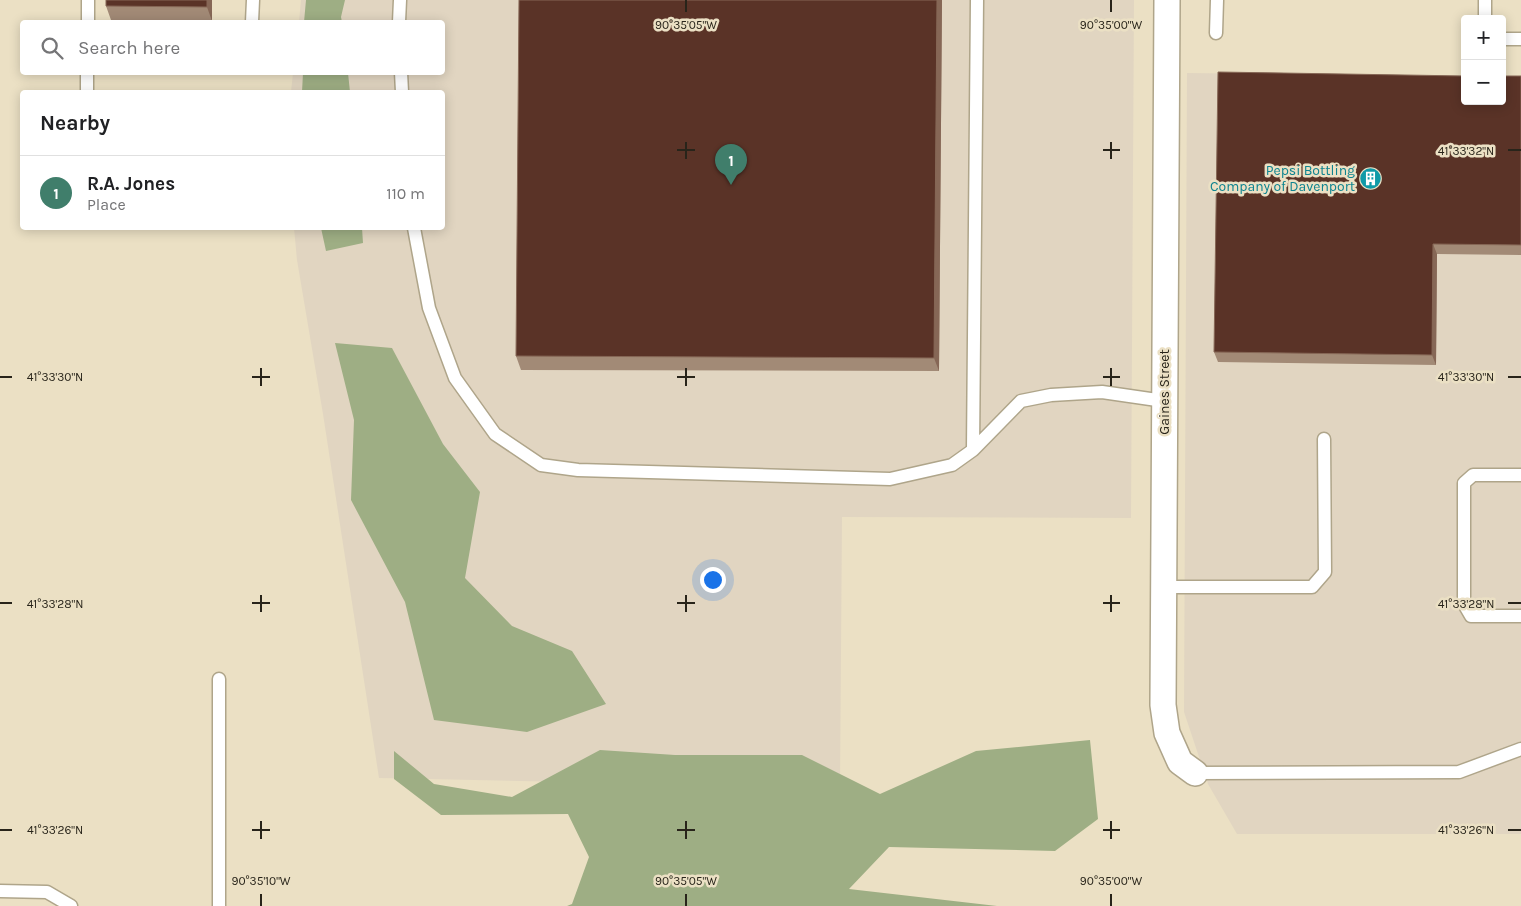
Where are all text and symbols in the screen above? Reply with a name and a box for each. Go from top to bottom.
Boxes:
map controls [1461,15,1506,105]
button: + [1461,15,1506,60]
text: 90°35'05"W [655,18,717,32]
text: 90°35'00"W [1080,18,1142,32]
search box [20,20,445,75]
icon: search [38,34,66,62]
text: Search here [78,37,180,59]
button: − [1461,60,1506,105]
text: Nearby [40,111,110,135]
pin: 1 [715,144,747,185]
text: 41°33'32"N [1438,144,1494,158]
place label: Pepsi Bottling Company of Davenport [1210,162,1355,195]
building icon: Pepsi Bottling Company of Davenport [1359,166,1383,190]
text: R.A. Jones [87,173,175,195]
text: 1 [53,184,59,203]
text: 110 m [386,184,425,203]
text: Place [87,195,126,214]
street label: Gaines Street [1156,349,1173,435]
text: 41°33'30"N [27,370,83,384]
text: 41°33'30"N [1438,370,1494,384]
your location [700,567,726,593]
text: 41°33'28"N [27,597,83,611]
text: 41°33'28"N [1438,597,1494,611]
text: 41°33'26"N [27,823,83,837]
text: 41°33'26"N [1438,823,1494,837]
text: 90°35'10"W [231,874,291,888]
text: 90°35'05"W [655,874,717,888]
text: 90°35'00"W [1080,874,1142,888]

